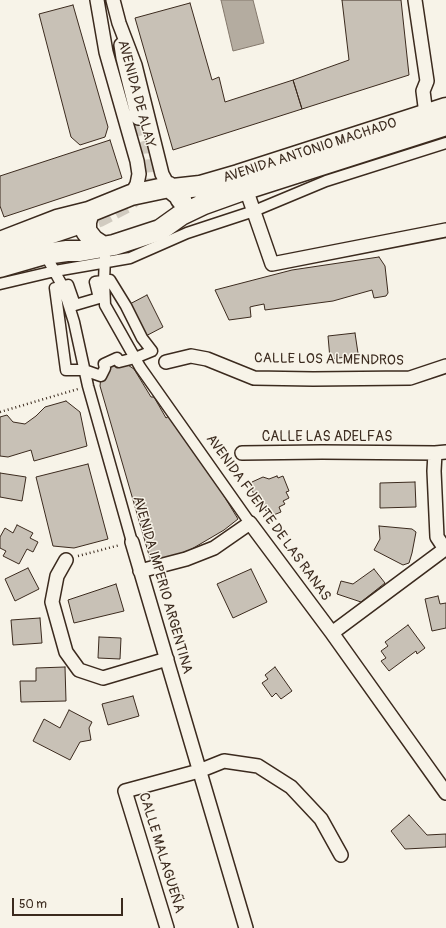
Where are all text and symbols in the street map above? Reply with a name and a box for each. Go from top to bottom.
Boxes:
street label: AVENIDA DE ALAY [114,38,158,150]
street label: AVENIDA ANTONIO MACHADO [221,115,399,187]
street label: CALLE LOS ALMENDROS [254,350,404,370]
street label: CALLE LAS ADELFAS [262,429,392,445]
street label: AVENIDA FUENTE DE LAS RANAS [202,432,334,604]
street label: AVENIDA IMPERIO ARGENTINA [129,494,195,676]
street label: CALLE MALAGUEÑA [135,791,187,915]
scale bar [14,890,125,916]
text: 50 m [19,897,47,912]

